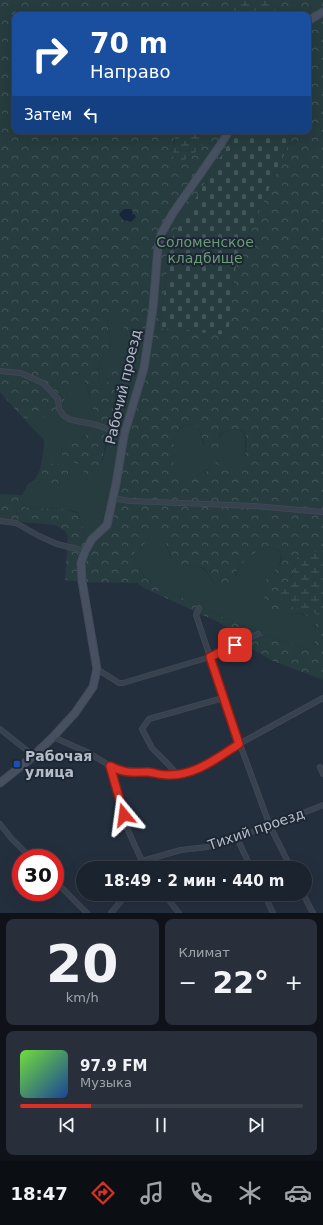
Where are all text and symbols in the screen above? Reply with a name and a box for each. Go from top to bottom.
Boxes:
text: 70 m [90,27,168,60]
icon: right [24,28,76,80]
text: Направо [90,61,170,82]
icon: left [80,104,102,126]
text: Затем [24,106,72,124]
park label: Соломенское кладбище [156,234,254,266]
street label: Рабочий проезд [102,328,144,446]
pin [218,628,252,662]
icon: arrive [224,634,246,656]
place label: Рабочая улица [25,748,92,780]
marker: Рабочая улица [12,759,22,769]
position arrow [103,794,145,836]
street label: Тихий проезд [205,805,306,853]
speed limit sign: 30 [12,849,64,901]
text: 18:49 · 2 мин · 440 m [104,872,285,890]
text: 20 [46,934,118,994]
text: Климат [179,945,230,960]
text: 22° [212,965,269,1000]
text: − [179,970,197,995]
text: + [285,970,303,995]
text: km/h [66,990,99,1005]
text: 97.9 FM [80,1057,147,1075]
text: Музыка [80,1075,132,1090]
icon: previous [56,1114,78,1136]
icon: pause [150,1114,172,1136]
icon: next [245,1114,267,1136]
icon: directions [89,1179,117,1207]
icon: music [138,1179,166,1207]
icon: phone [187,1179,215,1207]
icon: climate [236,1179,264,1207]
icon: car [284,1179,312,1207]
text: 18:47 [10,1183,68,1204]

